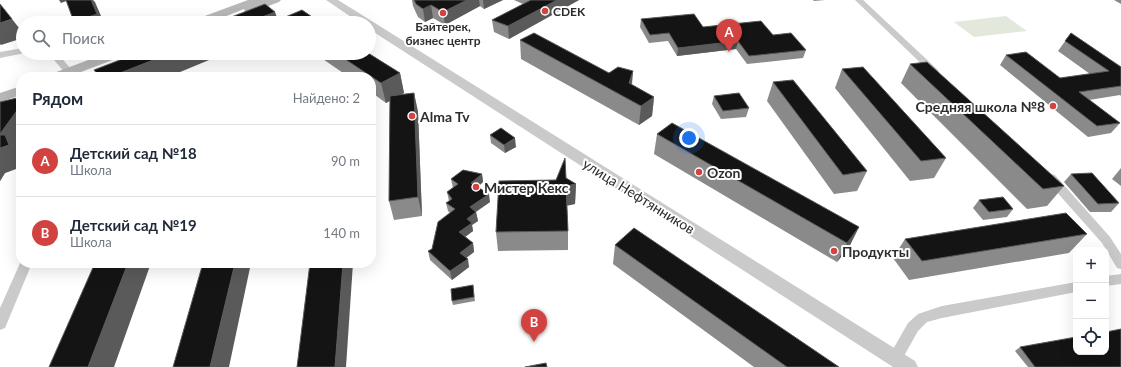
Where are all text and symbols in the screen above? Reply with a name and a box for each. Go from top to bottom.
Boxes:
place label: CDEK [553,4,586,19]
marker: CDEK [540,6,550,16]
marker: Байтерек, бизнес центр [438,8,448,18]
search box [16,16,376,60]
place label: Байтерек, бизнес центр [406,19,481,48]
pin: A [716,19,742,52]
icon: search [30,27,52,49]
text: Поиск [62,29,105,47]
text: Рядом [32,88,83,109]
text: Найдено: 2 [293,90,360,106]
place label: Средняя школа №8 [916,98,1045,115]
marker: Средняя школа №8 [1048,101,1058,111]
place label: Alma Tv [419,108,470,125]
marker: Alma Tv [407,111,417,121]
your location [679,128,699,148]
text: Детский сад №18 [70,144,197,162]
text: A [40,153,50,169]
text: 90 m [331,153,360,169]
street label: улица Нефтянников [580,155,698,237]
text: Школа [70,162,112,178]
place label: Ozon [707,164,741,181]
marker: Ozon [694,167,704,177]
place label: Мистер Кекс [484,179,569,196]
marker: Мистер Кекс [471,182,481,192]
text: Детский сад №19 [70,216,197,234]
text: B [41,225,49,241]
text: 140 m [323,225,360,241]
text: Школа [70,234,112,250]
place label: Продукты [842,243,909,260]
marker: Продукты [829,246,839,256]
map controls [1073,247,1109,355]
button: + [1073,247,1109,283]
button: − [1073,283,1109,319]
pin: B [521,309,547,342]
button: locate [1073,319,1109,355]

